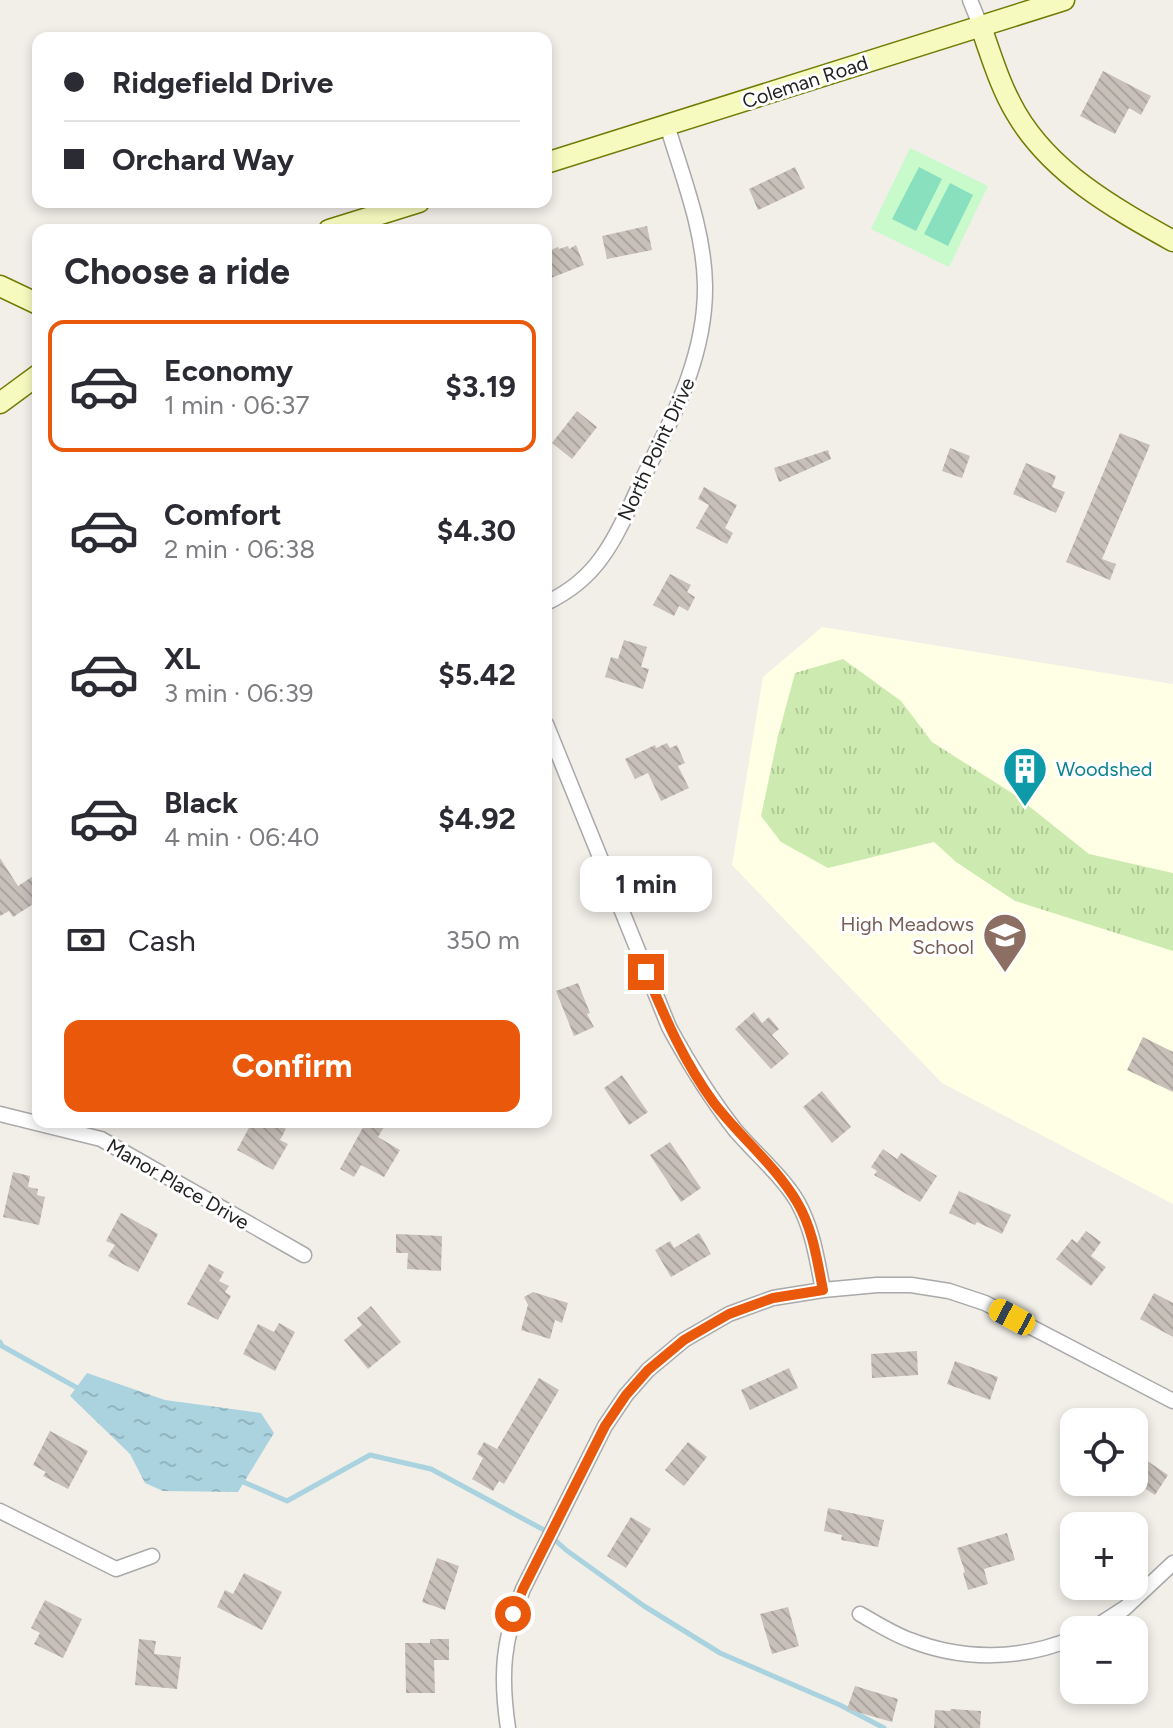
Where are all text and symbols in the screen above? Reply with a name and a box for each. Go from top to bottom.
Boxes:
street label: Coleman Road [739,50,871,114]
text: Ridgefield Drive [112,64,333,101]
text: Orchard Way [112,141,294,178]
text: Choose a ride [64,250,290,293]
icon: car [68,350,140,422]
text: Economy [164,352,293,389]
text: $3.19 [445,368,516,405]
street label: North Point Drive [612,374,700,524]
text: 1 min · 06:37 [164,389,309,421]
icon: car [68,494,140,566]
text: Comfort [164,496,282,533]
text: $4.30 [437,512,516,549]
text: 2 min · 06:38 [164,533,315,565]
icon: car [68,638,140,710]
text: XL [164,640,200,677]
text: $5.42 [438,656,516,693]
text: 3 min · 06:39 [164,677,314,709]
building icon: Woodshed [1001,745,1049,808]
place label: Woodshed [1056,757,1152,781]
icon: car [68,782,140,854]
text: Black [164,784,238,821]
text: $4.92 [438,800,516,837]
text: 4 min · 06:40 [164,821,319,853]
callout: 1 min [580,856,712,912]
text: 1 min [615,868,677,900]
school or university icon: High Meadows School [981,911,1029,974]
place label: High Meadows School [840,912,974,959]
icon: cash [64,918,108,962]
text: Cash [128,922,196,959]
text: 350 m [446,924,520,956]
route end [628,954,664,990]
button: Confirm [64,1020,520,1112]
street label: Manor Place Drive [102,1133,254,1235]
car [985,1295,1039,1339]
map controls [1060,1408,1148,1704]
button: locate [1060,1408,1148,1496]
button: + [1060,1512,1148,1600]
route start [495,1596,531,1632]
button: − [1060,1616,1148,1704]

